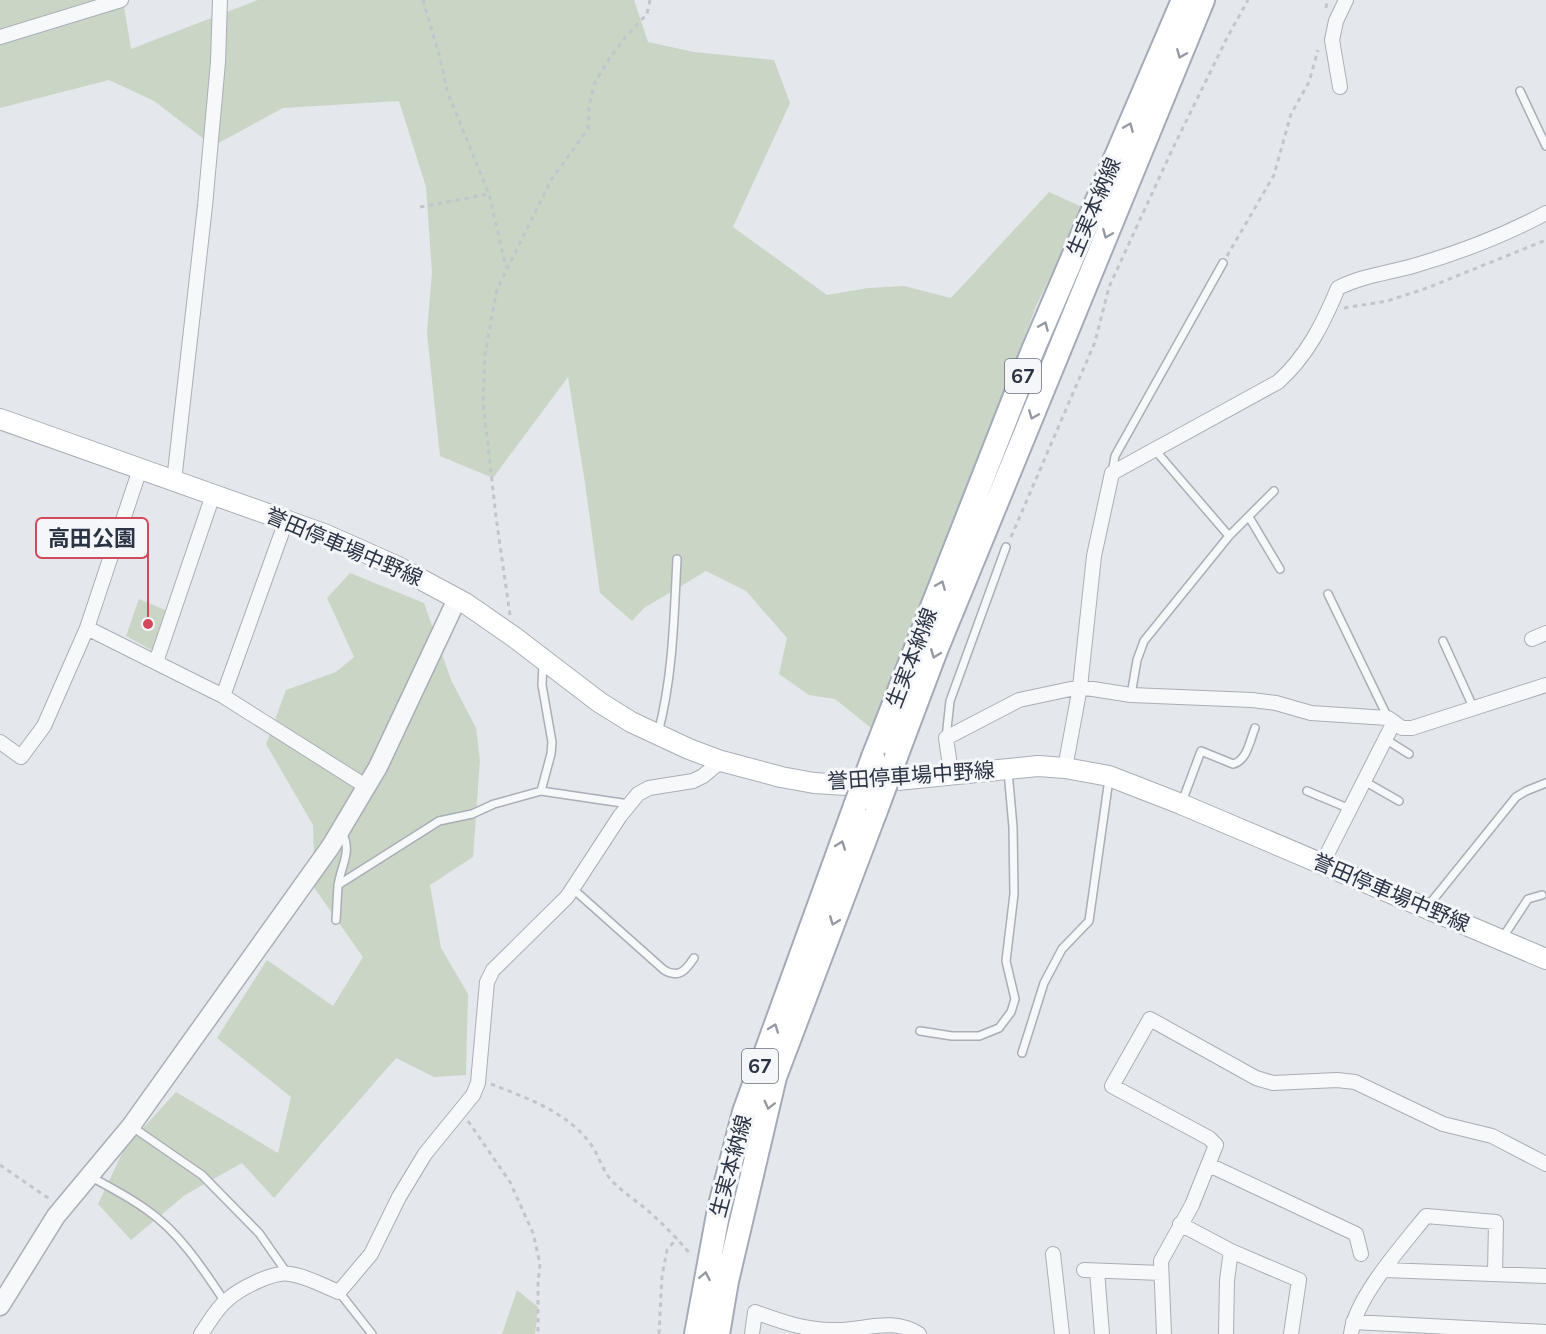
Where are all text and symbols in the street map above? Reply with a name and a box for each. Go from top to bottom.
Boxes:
one-way arrow [1176,48,1188,59]
one-way arrow [1122,123,1134,134]
street label: 生実本納線 [1061,153,1127,261]
one-way arrow [1102,228,1114,239]
one-way arrow [1036,321,1048,332]
road number: 67 [1005,359,1041,393]
one-way arrow [1028,409,1040,420]
street label: 誉田停車場中野線 [261,501,427,593]
callout: 高田公園 [36,518,148,558]
text: 高田公園 [48,524,136,554]
one-way arrow [933,580,946,591]
street label: 生実本納線 [880,604,944,712]
one-way arrow [930,647,942,658]
street label: 誉田停車場中野線 [826,756,996,796]
one-way arrow [833,840,846,851]
street label: 誉田停車場中野線 [1308,847,1474,939]
one-way arrow [829,915,841,926]
one-way arrow [766,1023,779,1034]
road number: 67 [742,1049,778,1083]
one-way arrow [763,1100,776,1110]
street label: 生実本納線 [704,1112,758,1220]
one-way arrow [698,1272,711,1282]

